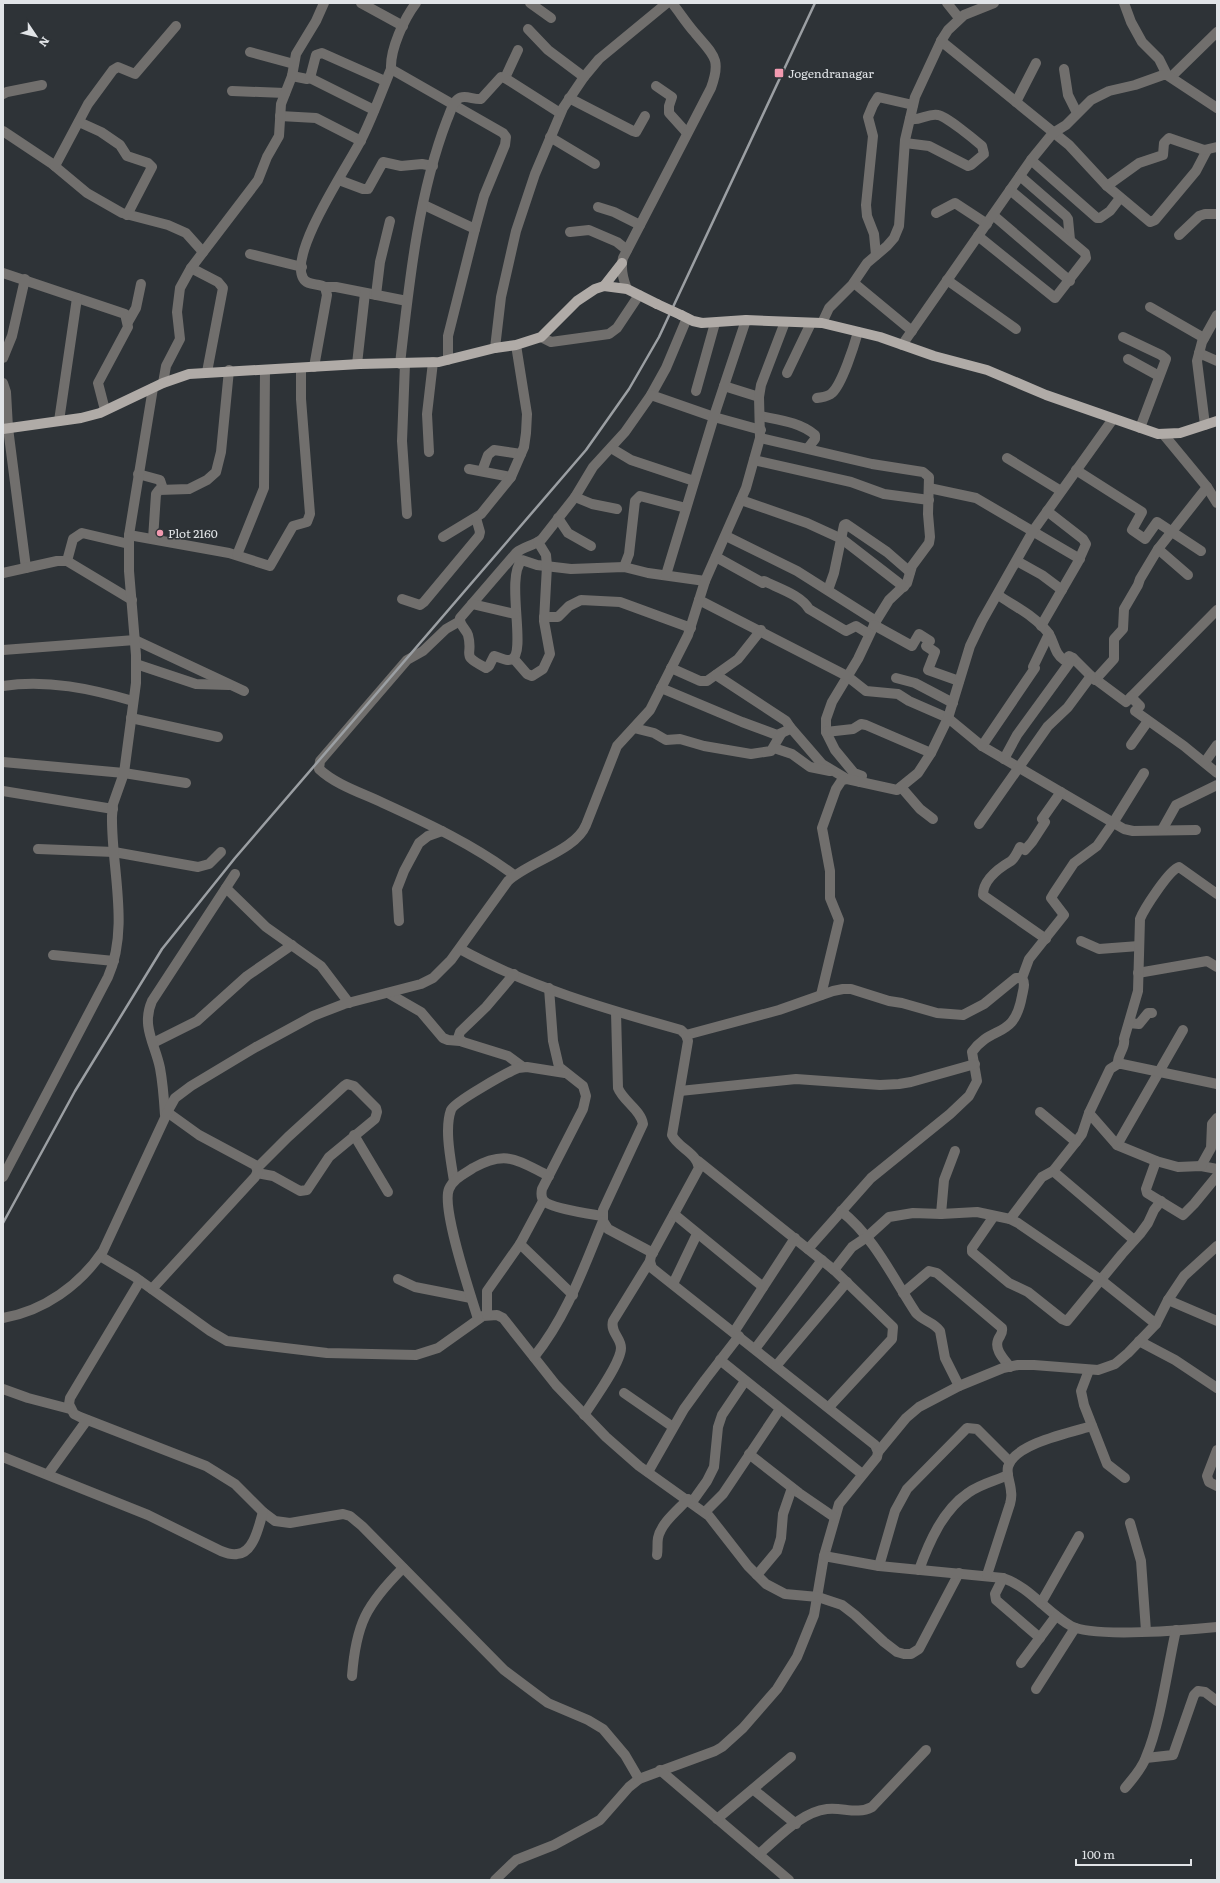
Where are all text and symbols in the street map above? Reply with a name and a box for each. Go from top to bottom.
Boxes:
north arrow [16,16,56,56]
text: N [36,34,54,51]
place label: Jogendranagar [788,64,874,82]
marker: Jogendranagar [773,67,785,79]
place label: Plot 2160 [168,524,218,542]
marker: Plot 2160 [155,528,165,538]
scale bar [1076,1841,1191,1867]
text: 100 m [1082,1845,1115,1863]

